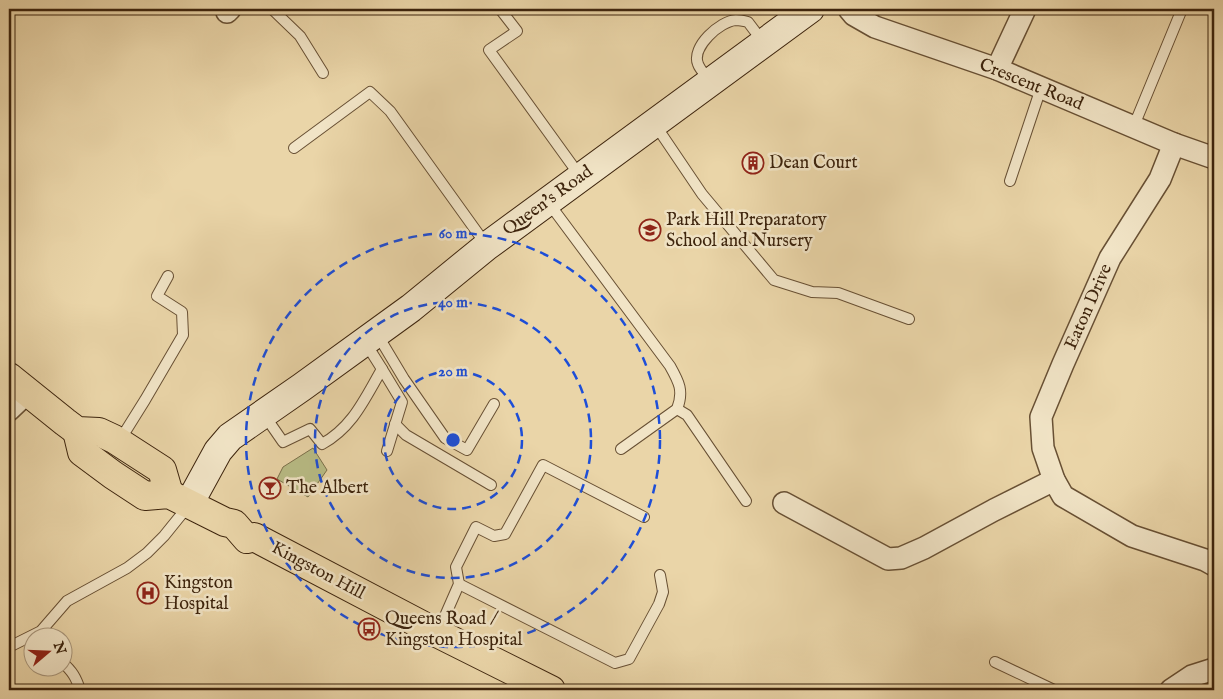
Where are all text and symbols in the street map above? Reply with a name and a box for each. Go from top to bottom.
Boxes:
street label: Crescent Road [976,54,1087,116]
building icon: Dean Court [741,151,765,175]
place label: Dean Court [769,152,858,175]
street label: Queen's Road [498,160,598,241]
place label: Park Hill Preparatory School and Nursery [666,209,827,253]
school or university icon: Park Hill Preparatory School and Nursery [638,218,662,242]
text: 60 m [439,224,468,243]
street label: Eaton Drive [1060,261,1118,353]
text: 40 m [438,293,468,312]
text: 20 m [438,362,468,381]
centre of rings [444,431,462,449]
bar icon: The Albert [258,476,282,500]
place label: The Albert [286,477,369,500]
street label: Kingston Hill [267,537,369,605]
place label: Kingston Hospital [164,572,233,616]
hospital icon: Kingston Hospital [136,581,160,605]
place label: Queens Road / Kingston Hospital [385,608,522,652]
bus stop icon: Queens Road / Kingston Hospital [357,617,381,641]
north arrow [22,626,72,676]
text: N [49,638,70,657]

